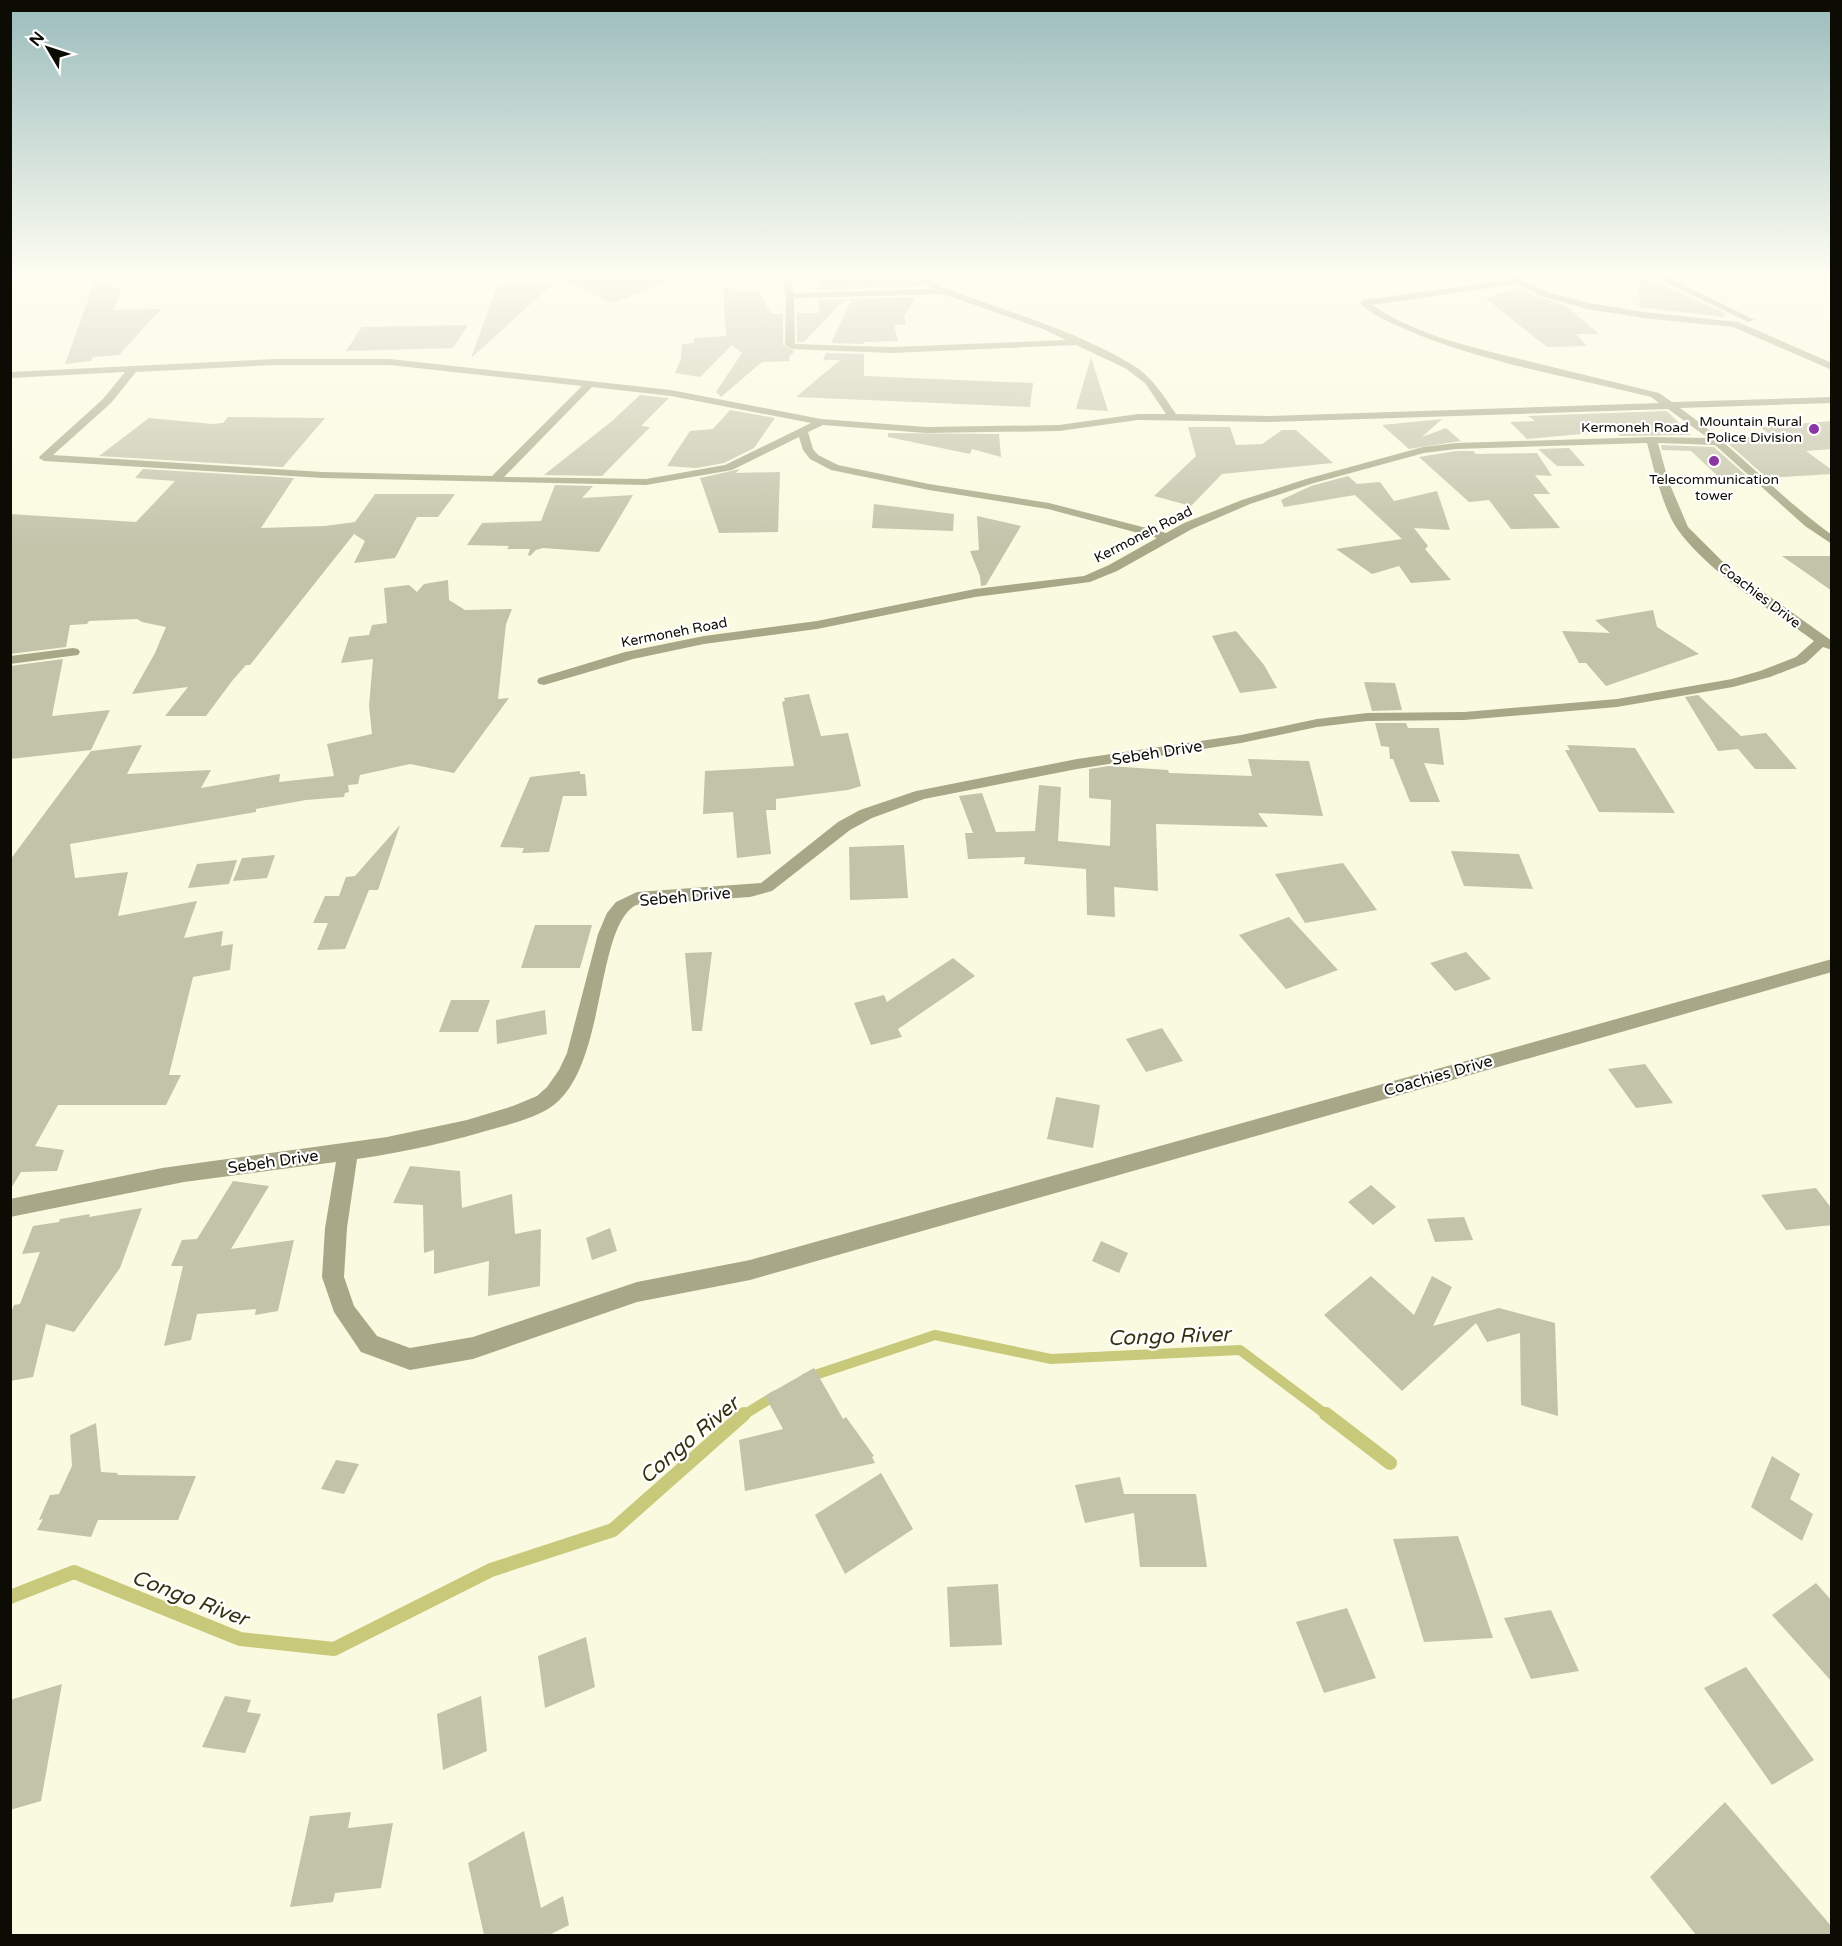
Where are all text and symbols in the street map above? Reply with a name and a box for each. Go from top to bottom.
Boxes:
north arrow [18,18,78,78]
text: N [25,28,49,50]
place label: Mountain Rural Police Division [1699,413,1802,446]
street label: Kermoneh Road [1581,419,1689,436]
marker: Mountain Rural Police Division [1807,422,1821,436]
marker: Telecommunication tower [1707,454,1721,468]
place label: Telecommunication tower [1649,471,1779,504]
street label: Kermoneh Road [1091,502,1195,566]
street label: Coachies Drive [1715,559,1804,632]
street label: Kermoneh Road [620,614,729,651]
street label: Sebeh Drive [1110,736,1204,770]
street label: Sebeh Drive [639,883,731,911]
street label: Coachies Drive [1382,1051,1495,1101]
street label: Sebeh Drive [226,1146,320,1178]
water label: Congo River [1107,1322,1234,1351]
water label: Congo River [634,1390,746,1489]
water label: Congo River [128,1565,254,1633]

